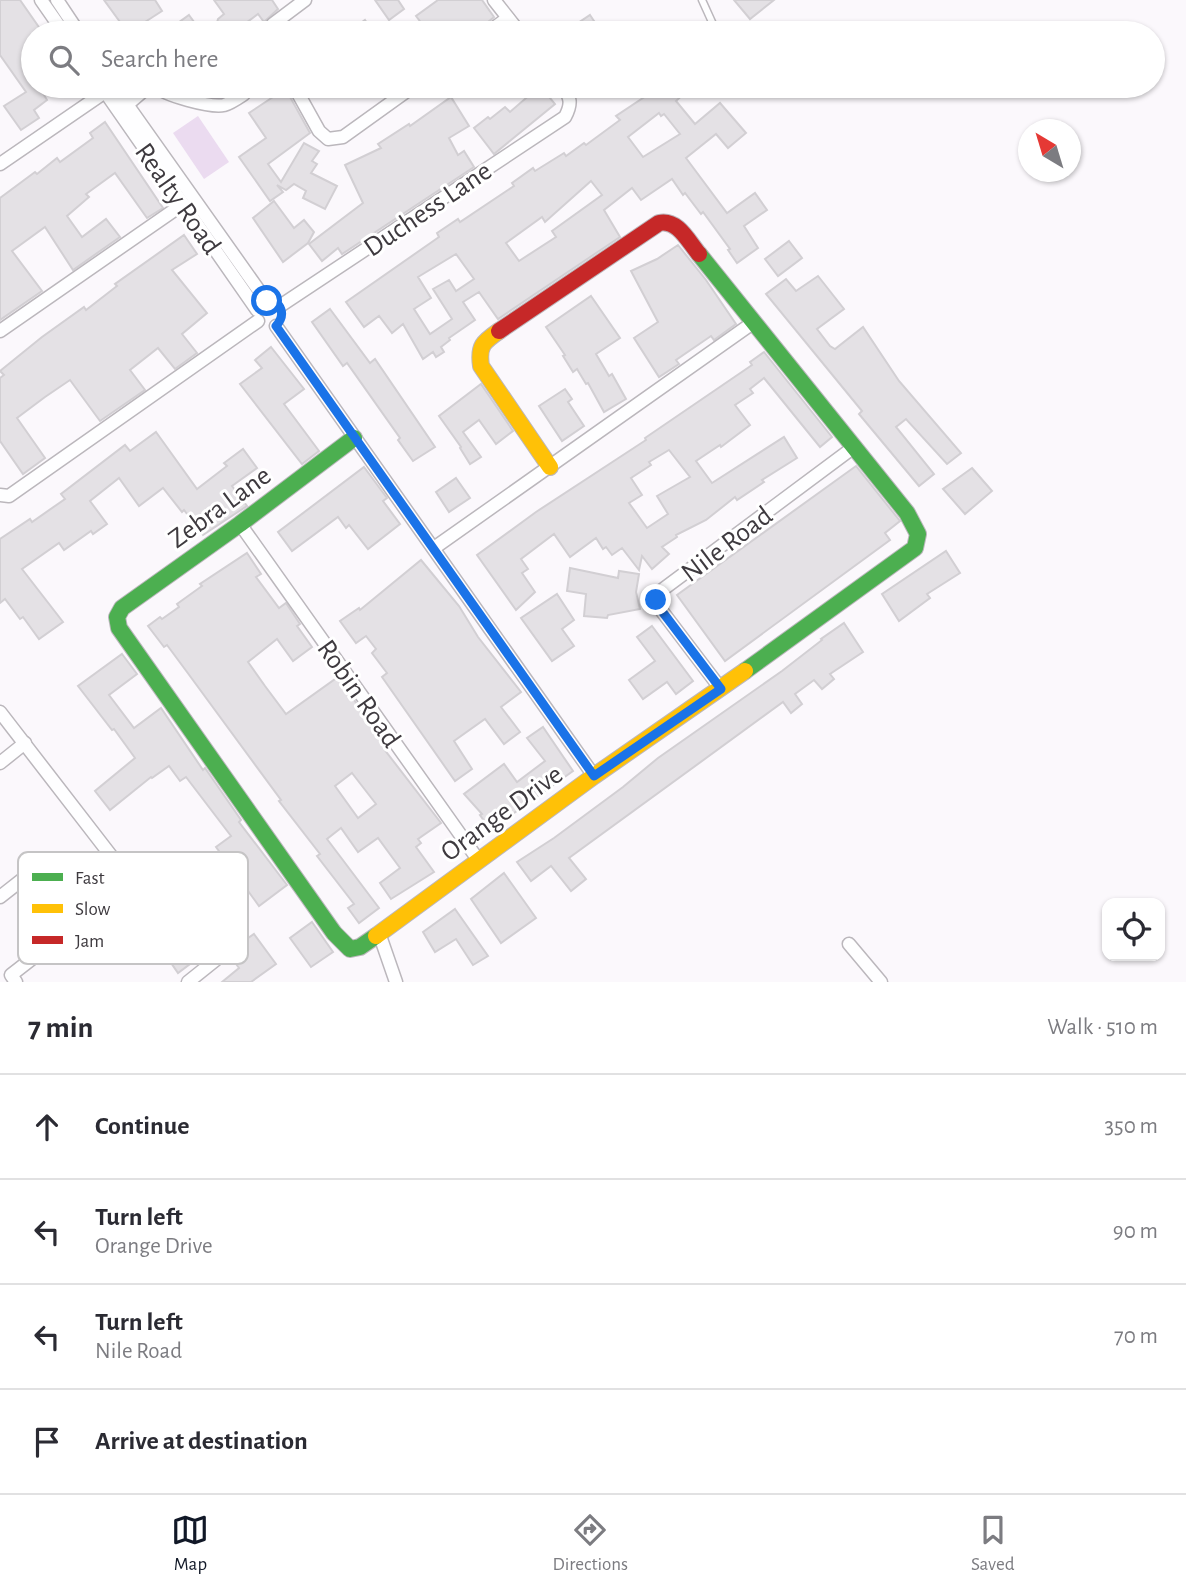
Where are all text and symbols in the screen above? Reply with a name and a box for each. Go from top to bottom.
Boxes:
search box [21,21,1165,98]
icon: search [45,41,83,79]
text: Search here [101,46,219,72]
north arrow [1018,119,1081,182]
street label: Realty Road [129,138,226,260]
street label: Duchess Lane [359,157,497,263]
route start [251,285,282,316]
street label: Zebra Lane [164,461,277,554]
street label: Nile Road [676,502,778,588]
route end [640,584,671,615]
street label: Robin Road [311,635,405,753]
street label: Orange Drive [436,760,568,867]
legend [18,852,248,964]
text: Fast [75,869,105,888]
map controls [1102,898,1165,961]
button: locate [1102,898,1165,961]
text: Slow [75,900,111,919]
text: Jam [75,932,104,951]
text: 7 min [28,1013,93,1043]
text: Walk · 510 m [1047,1016,1158,1039]
icon: ahead [28,1108,66,1146]
text: Continue [95,1113,190,1139]
text: 350 m [1105,1115,1158,1138]
text: Turn left [95,1204,183,1230]
icon: left [28,1213,66,1251]
text: 90 m [1113,1220,1158,1243]
text: Orange Drive [95,1235,213,1258]
text: Turn left [95,1309,183,1335]
icon: left [28,1318,66,1356]
text: 70 m [1114,1325,1158,1348]
text: Nile Road [95,1340,182,1363]
icon: arrive [28,1423,66,1461]
text: Arrive at destination [95,1428,308,1454]
tab: Map [171,1511,209,1576]
tab: Directions [552,1511,628,1576]
tab: Saved [971,1511,1015,1576]

